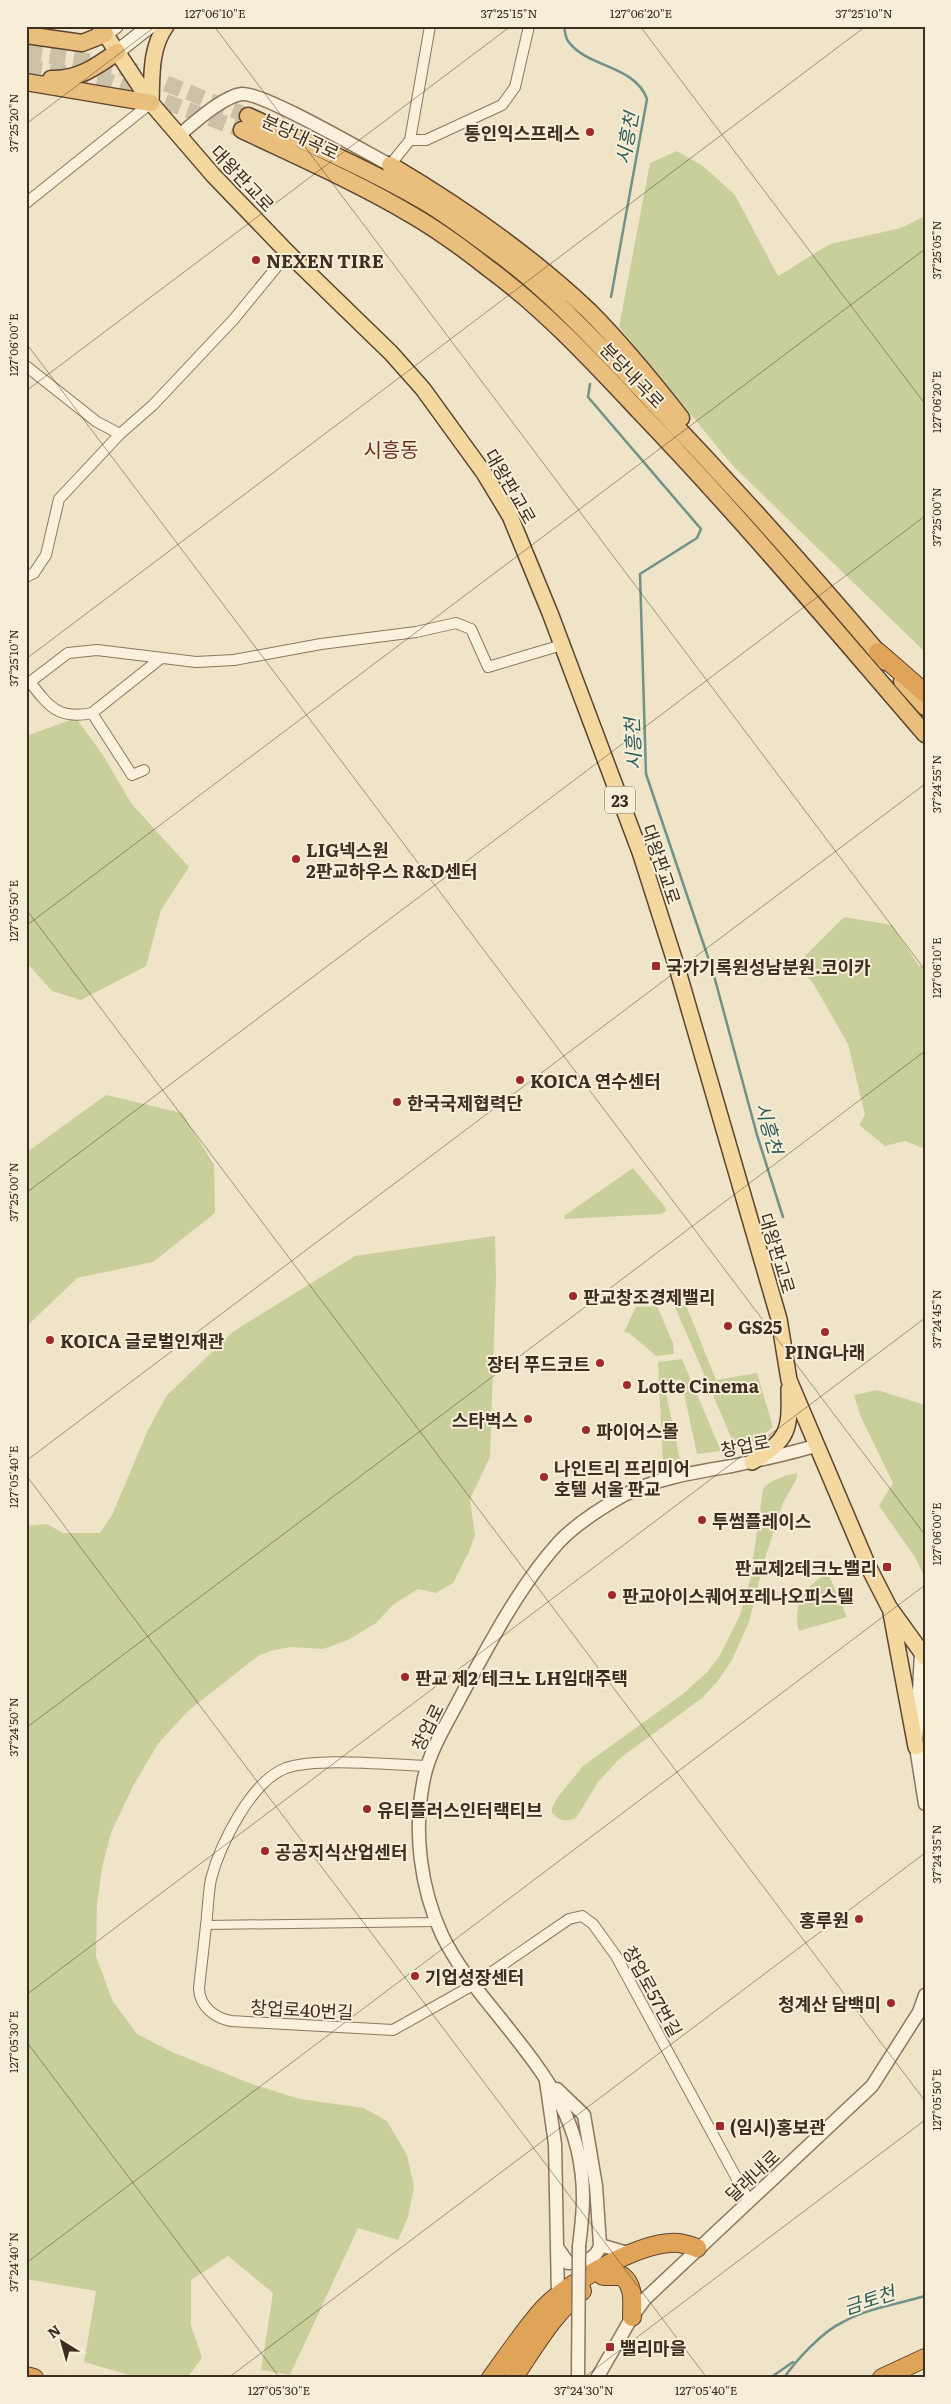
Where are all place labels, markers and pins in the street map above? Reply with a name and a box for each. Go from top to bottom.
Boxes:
place label: 통인익스프레스 [464,119,580,146]
marker: 통인익스프레스 [584,126,596,138]
place label: NEXEN TIRE [266,247,384,274]
marker: NEXEN TIRE [250,254,262,266]
place label: LIG넥스원 2판교하우스 R&D센터 [306,836,478,884]
marker: LIG넥스원 2판교하우스 R&D센터 [290,853,302,865]
place label: 국가기록원성남분원.코이카 [666,953,871,980]
marker: 국가기록원성남분원.코이카 [650,960,662,972]
place label: KOICA 연수센터 [530,1067,661,1094]
marker: KOICA 연수센터 [514,1074,526,1086]
place label: 한국국제협력단 [407,1089,523,1116]
marker: 한국국제협력단 [391,1096,403,1108]
place label: 판교창조경제밸리 [583,1283,715,1310]
marker: 판교창조경제밸리 [567,1290,579,1302]
place label: GS25 [738,1313,782,1340]
marker: GS25 [722,1320,734,1332]
marker: PING나래 [819,1326,831,1338]
place label: KOICA 글로벌인재관 [60,1327,224,1354]
marker: KOICA 글로벌인재관 [44,1334,56,1346]
place label: PING나래 [784,1338,866,1365]
place label: 장터 푸드코트 [487,1350,590,1377]
marker: 장터 푸드코트 [594,1357,606,1369]
place label: Lotte Cinema [637,1372,760,1399]
marker: Lotte Cinema [621,1379,633,1391]
place label: 스타벅스 [452,1406,518,1433]
marker: 스타벅스 [522,1413,534,1425]
place label: 파이어스몰 [596,1417,679,1444]
marker: 파이어스몰 [580,1424,592,1436]
place label: 나인트리 프리미어 호텔 서울 판교 [554,1454,690,1502]
marker: 나인트리 프리미어 호텔 서울 판교 [538,1471,550,1483]
place label: 투썸플레이스 [712,1507,811,1534]
marker: 투썸플레이스 [696,1514,708,1526]
place label: 판교제2테크노밸리 [735,1554,877,1581]
marker: 판교제2테크노밸리 [881,1561,893,1573]
place label: 판교아이스퀘어포레나오피스텔 [622,1582,854,1609]
marker: 판교아이스퀘어포레나오피스텔 [606,1589,618,1601]
place label: 판교 제2 테크노 LH임대주택 [415,1664,628,1691]
marker: 판교 제2 테크노 LH임대주택 [399,1671,411,1683]
place label: 유티플러스인터랙티브 [377,1796,543,1823]
marker: 유티플러스인터랙티브 [361,1803,373,1815]
place label: 공공지식산업센터 [275,1838,407,1865]
marker: 공공지식산업센터 [259,1845,271,1857]
place label: 홍루원 [799,1906,849,1933]
marker: 홍루원 [853,1913,865,1925]
place label: 기업성장센터 [425,1963,524,1990]
marker: 기업성장센터 [409,1970,421,1982]
place label: 청계산 담백미 [778,1990,881,2017]
marker: 청계산 담백미 [885,1997,897,2009]
place label: (임시)홍보관 [730,2113,826,2140]
marker: (임시)홍보관 [714,2120,726,2132]
place label: 밸리마을 [620,2334,686,2361]
marker: 밸리마을 [604,2341,616,2353]

